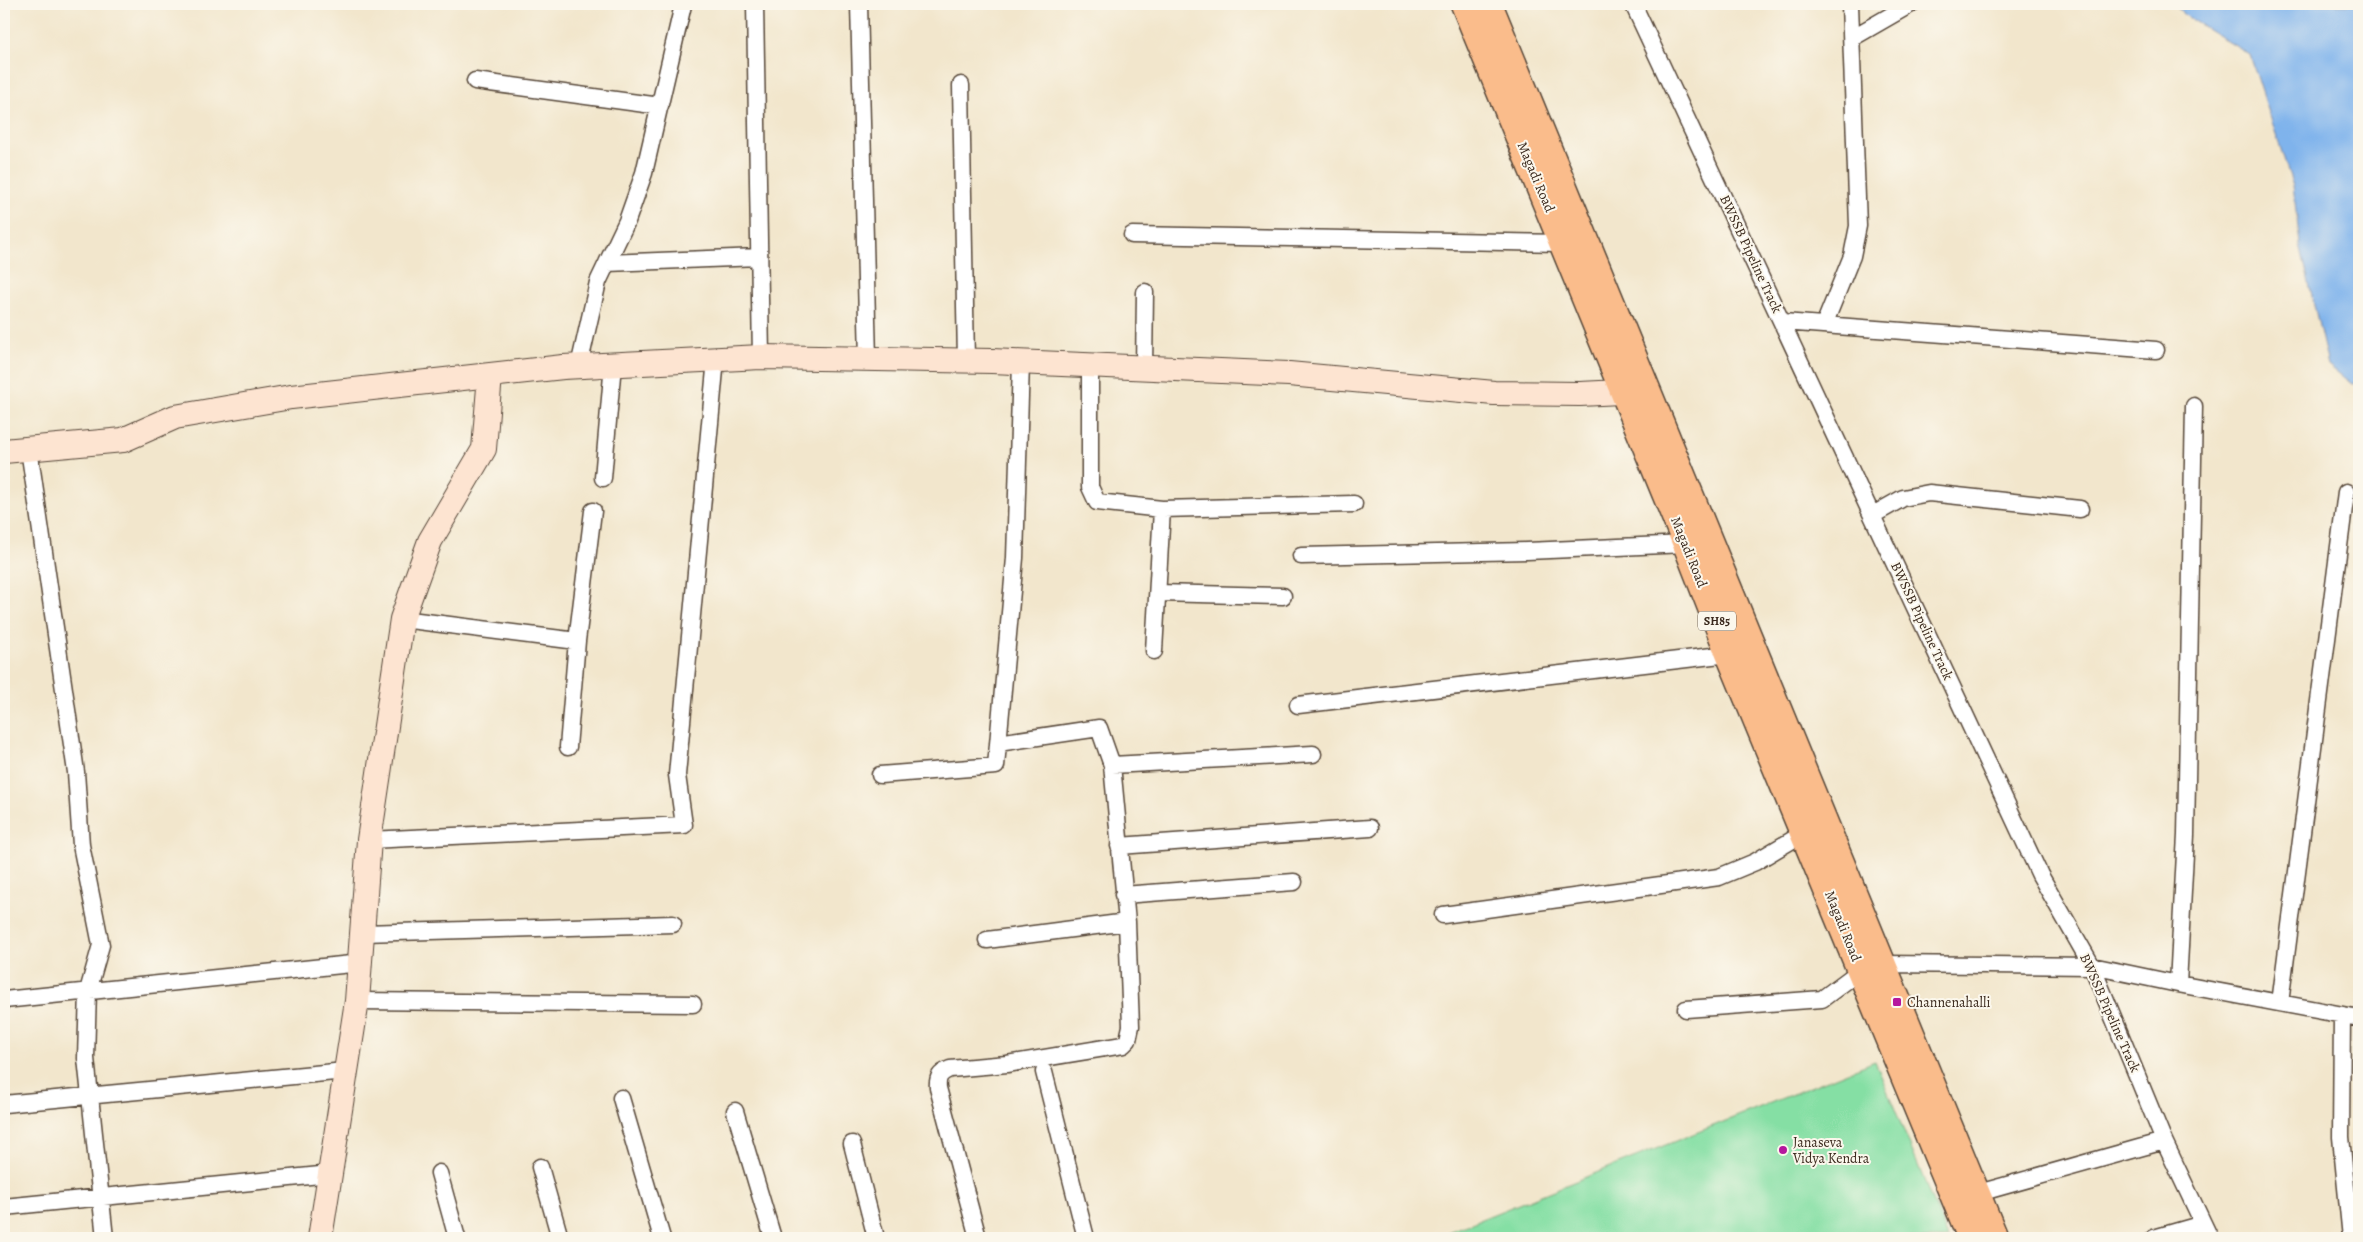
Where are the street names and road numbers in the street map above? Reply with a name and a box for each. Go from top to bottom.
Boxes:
street label: Magadi Road [1513,139,1560,216]
street label: BWSSB Pipeline Track [1715,192,1787,316]
street label: Magadi Road [1666,514,1712,591]
street label: BWSSB Pipeline Track [1886,559,1958,683]
road number: SH85 [1698,612,1736,630]
street label: Magadi Road [1820,888,1866,965]
street label: BWSSB Pipeline Track [2075,951,2145,1076]

